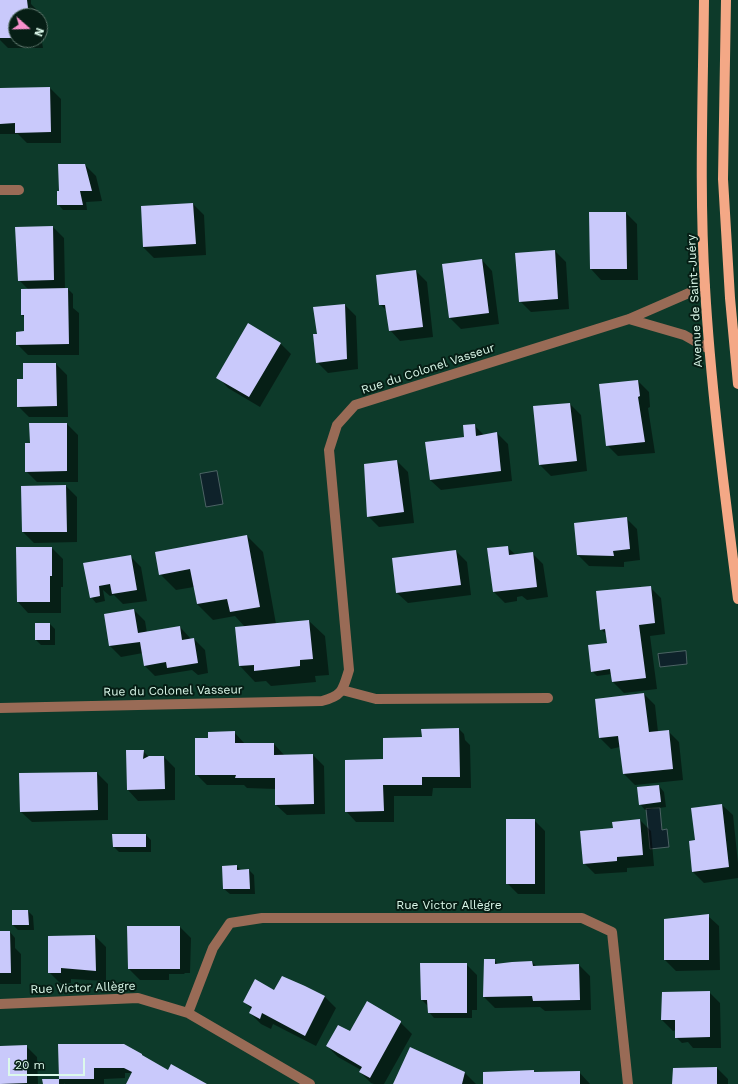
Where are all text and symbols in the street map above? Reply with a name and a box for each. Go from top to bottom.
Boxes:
north arrow [8,8,48,48]
text: N [31,26,46,38]
street label: Avenue de Saint-Juéry [684,234,706,368]
street label: Rue du Colonel Vasseur [359,341,497,397]
street label: Rue du Colonel Vasseur [103,683,243,699]
street label: Rue Victor Allègre [396,898,502,912]
street label: Rue Victor Allègre [30,979,136,997]
scale bar [10,1050,87,1076]
text: 20 m [15,1058,45,1072]

